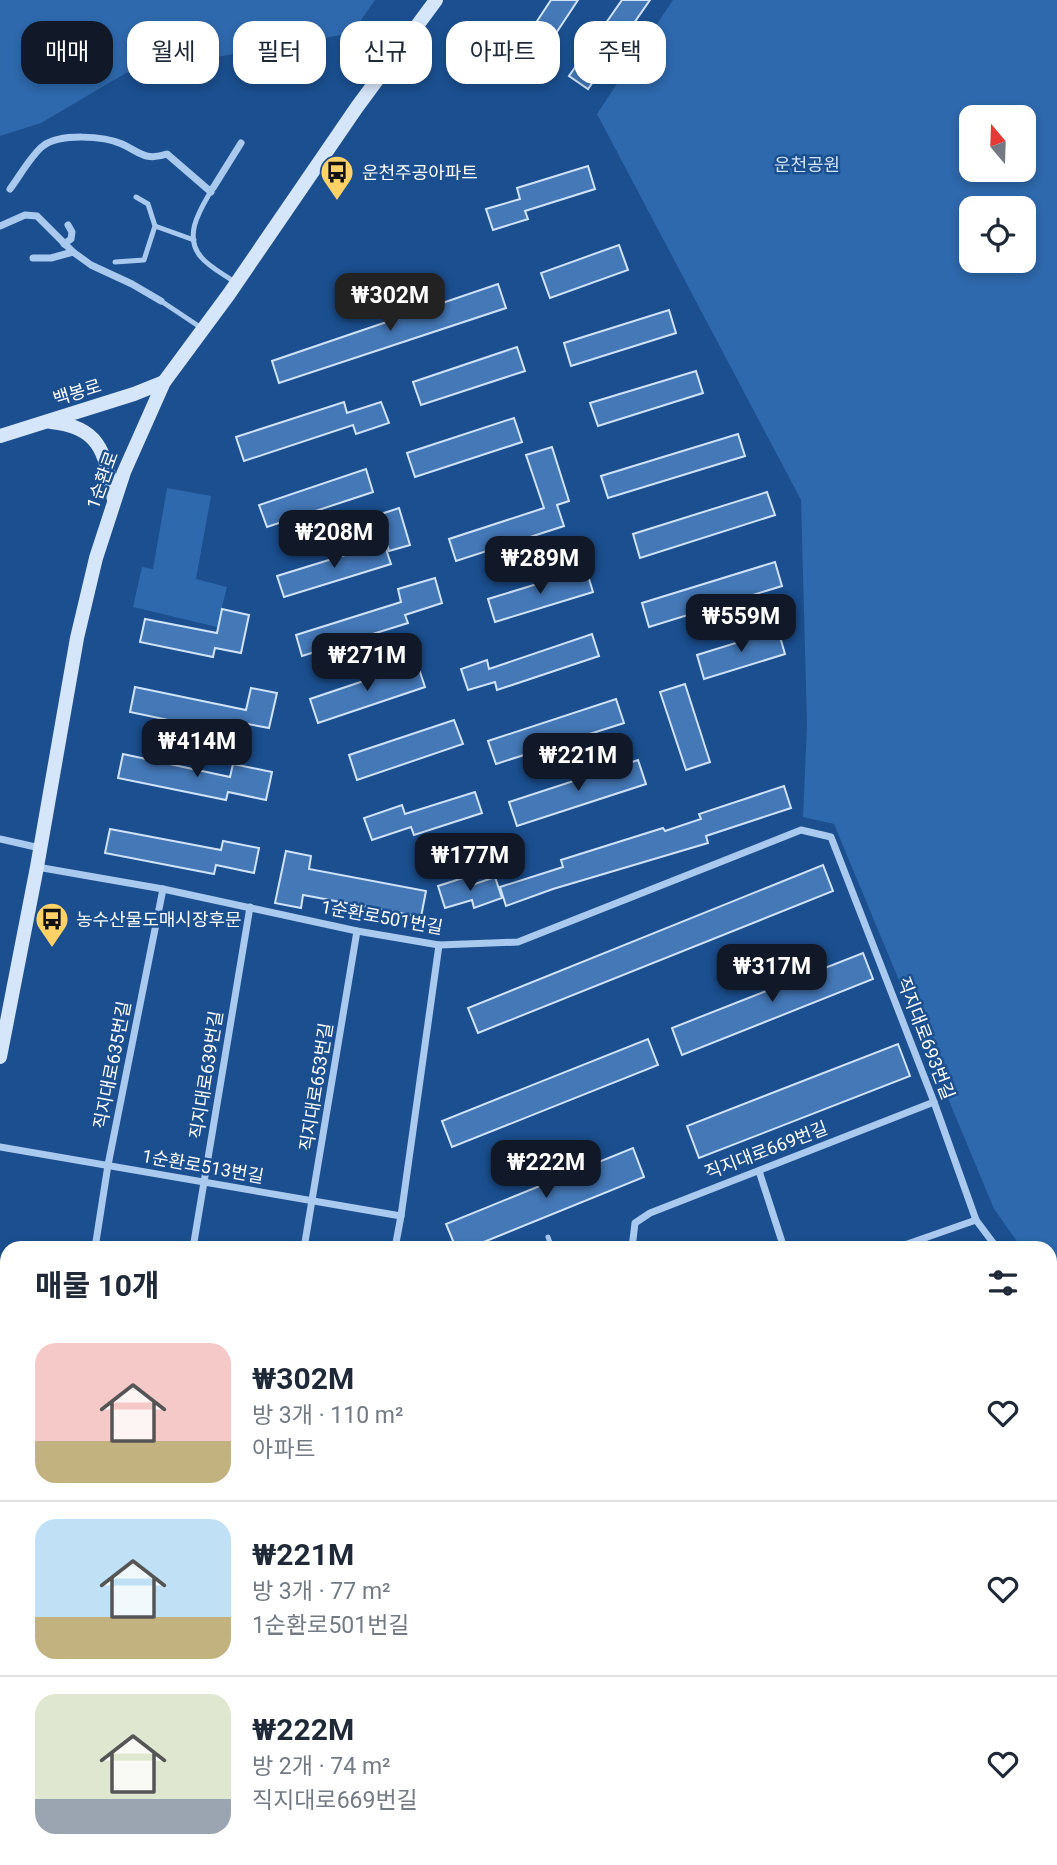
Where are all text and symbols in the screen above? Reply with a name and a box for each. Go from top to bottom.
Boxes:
chip: 매매 [21,21,113,84]
chip: 월세 [127,21,219,84]
chip: 필터 [233,21,326,84]
chip: 신규 [340,21,432,84]
chip: 아파트 [446,21,560,84]
chip: 주택 [574,21,666,84]
north arrow [959,105,1036,182]
map controls [959,105,1036,273]
bus stop icon: 운천주공아파트 [318,153,356,202]
park label: 운천공원 [774,154,840,175]
place label: 운천주공아파트 [362,162,478,183]
button: locate [959,196,1036,273]
pin: ₩302M [341,274,439,333]
text: ₩302M [351,282,429,309]
street label: 백봉로 [50,375,104,409]
street label: 1순환로 [82,448,122,512]
pin: ₩208M [285,510,383,570]
text: ₩208M [295,519,373,546]
pin: ₩289M [491,536,589,596]
text: ₩289M [501,545,579,572]
pin: ₩559M [692,594,790,654]
text: ₩559M [702,603,780,630]
pin: ₩271M [318,634,416,693]
text: ₩271M [328,642,406,669]
pin: ₩414M [148,720,246,779]
text: ₩414M [158,728,236,755]
pin: ₩221M [529,734,627,793]
text: ₩221M [539,742,617,769]
pin: ₩177M [421,834,519,893]
text: ₩177M [431,842,509,869]
street label: 1순환로501번길 [319,896,445,938]
bus stop icon: 농수산물도매시장후문 [33,900,71,949]
place label: 농수산물도매시장후문 [76,909,242,930]
pin: ₩317M [723,944,821,1004]
text: ₩317M [733,953,811,980]
street label: 직지대로693번길 [893,974,959,1102]
street label: 직지대로635번길 [89,999,135,1131]
street label: 직지대로639번길 [185,1009,227,1141]
street label: 직지대로653번길 [295,1021,337,1153]
street label: 직지대로669번길 [702,1117,830,1183]
pin: ₩222M [497,1140,595,1200]
street label: 1순환로513번길 [140,1145,266,1187]
text: ₩222M [507,1149,585,1176]
icon: filters [984,1264,1022,1302]
text: 매물 10개 [35,1268,160,1303]
text: ₩302M [252,1361,354,1396]
icon: home [91,1371,175,1455]
icon: heart [984,1394,1022,1432]
text: 방 3개 · 110 m² [252,1402,403,1429]
text: 아파트 [252,1436,315,1463]
text: ₩221M [252,1537,354,1572]
icon: home [91,1547,175,1631]
icon: heart [984,1570,1022,1608]
text: 방 3개 · 77 m² [252,1578,391,1605]
text: 1순환로501번길 [252,1612,410,1639]
text: ₩222M [252,1712,354,1747]
icon: home [91,1722,175,1806]
icon: heart [984,1745,1022,1783]
text: 방 2개 · 74 m² [252,1753,391,1780]
text: 직지대로669번길 [252,1787,418,1814]

